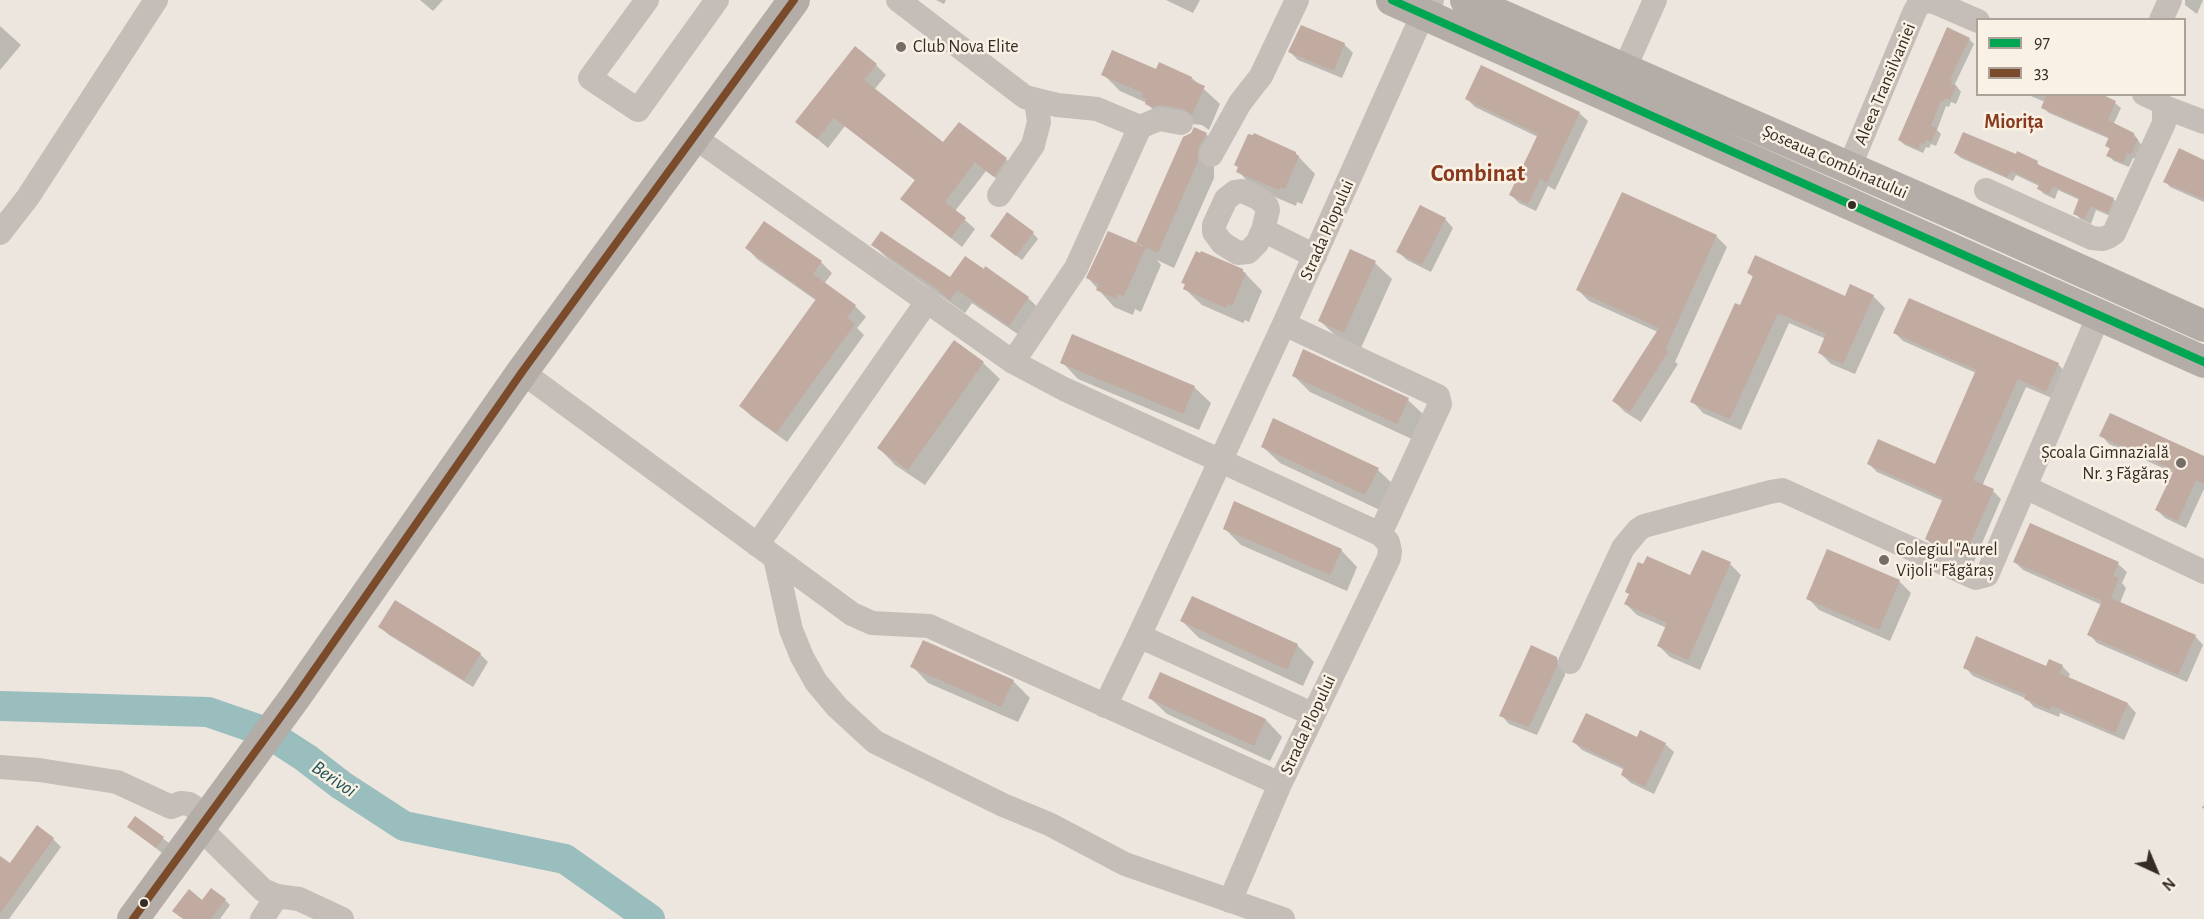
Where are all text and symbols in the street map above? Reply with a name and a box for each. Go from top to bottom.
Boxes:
legend [1976,18,2186,96]
street label: Aleea Transilvaniei [1850,20,1920,148]
text: 97 [2034,34,2050,52]
place label: Club Nova Elite [913,36,1019,58]
marker: Club Nova Elite [894,40,908,54]
text: 33 [2034,64,2049,82]
district label: Miorița [1984,110,2044,134]
street label: Șoseaua Combinatului [1759,120,1911,204]
district label: Combinat [1431,160,1525,188]
street label: Strada Plopului [1295,176,1359,284]
unlabelled marker [1846,199,1858,211]
place label: Școala Gimnazială Nr. 3 Făgăraș [2041,442,2169,484]
marker: Școala Gimnazială Nr. 3 Făgăraș [2174,456,2188,470]
place label: Colegiul "Aurel Vijoli" Făgăraș [1896,539,1998,582]
marker: Colegiul "Aurel Vijoli" Făgăraș [1877,553,1891,567]
street label: Strada Plopului [1275,672,1341,778]
water label: Berivoi [307,755,361,803]
north arrow [2126,841,2186,901]
text: N [2159,874,2178,894]
unlabelled marker [138,897,150,909]

